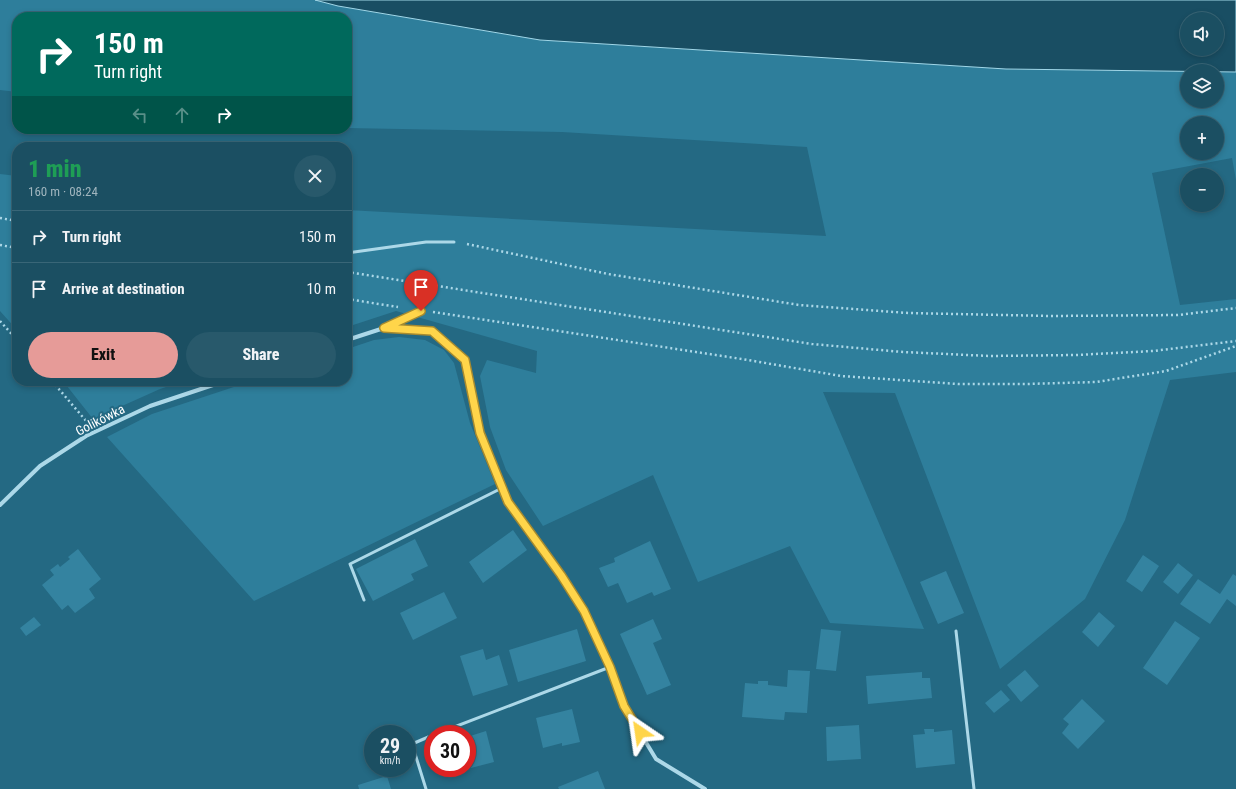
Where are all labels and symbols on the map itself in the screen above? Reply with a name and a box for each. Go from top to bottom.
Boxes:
pin [404,270,438,311]
street label: Golikówka [73,401,127,439]
position arrow [619,711,661,753]
speed limit sign: 30 [424,725,476,777]

